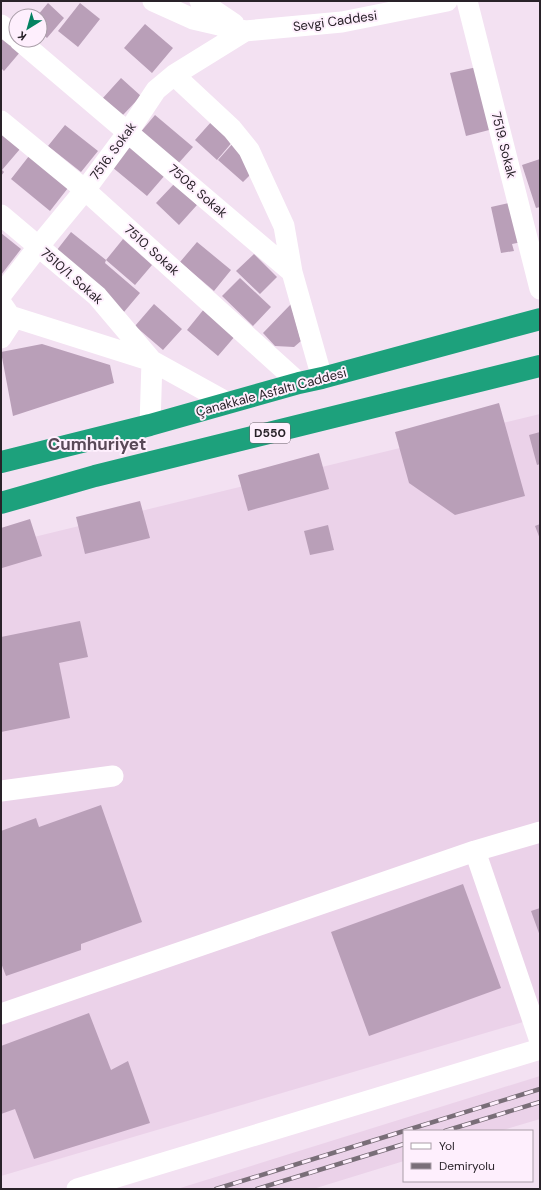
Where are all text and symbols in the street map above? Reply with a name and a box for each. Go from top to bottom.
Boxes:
street label: Sevgi Caddesi [292,7,378,35]
north arrow [8,8,48,48]
text: K [15,28,29,44]
street label: 7519. Sokak [488,110,521,180]
street label: 7516. Sokak [86,118,140,183]
street label: 7508. Sokak [165,161,231,222]
street label: 7510. Sokak [121,221,183,279]
street label: 7510/1. Sokak [37,244,107,308]
street label: Çanakkale Asfaltı Caddesi [194,364,348,420]
road number: D550 [250,423,290,443]
district label: Cumhuriyet [48,433,146,455]
legend [403,1130,533,1182]
text: Yol [439,1138,455,1154]
text: Demiryolu [439,1158,495,1174]

